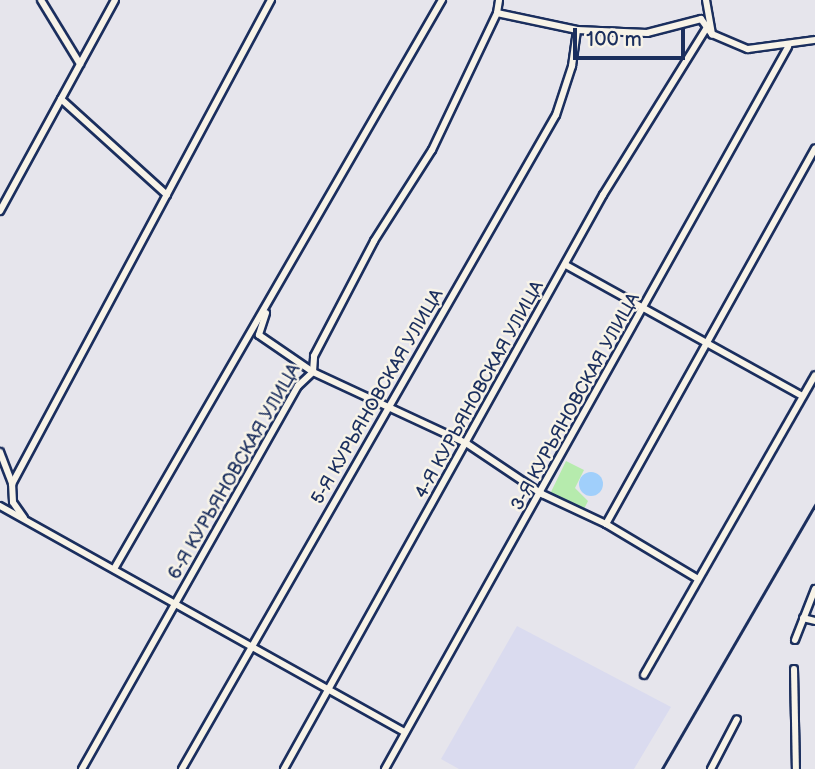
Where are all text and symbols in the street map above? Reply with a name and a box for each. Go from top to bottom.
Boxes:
scale bar [577,14,689,58]
text: 100 m [586,27,642,52]
street label: 4-Я КУРЬЯНОВСКАЯ УЛИЦА [411,277,549,503]
street label: 5-Я КУРЬЯНОВСКАЯ УЛИЦА [307,286,449,508]
street label: 3-Я КУРЬЯНОВСКАЯ УЛИЦА [507,289,645,515]
street label: 6-Я КУРЬЯНОВСКАЯ УЛИЦА [164,360,306,584]

